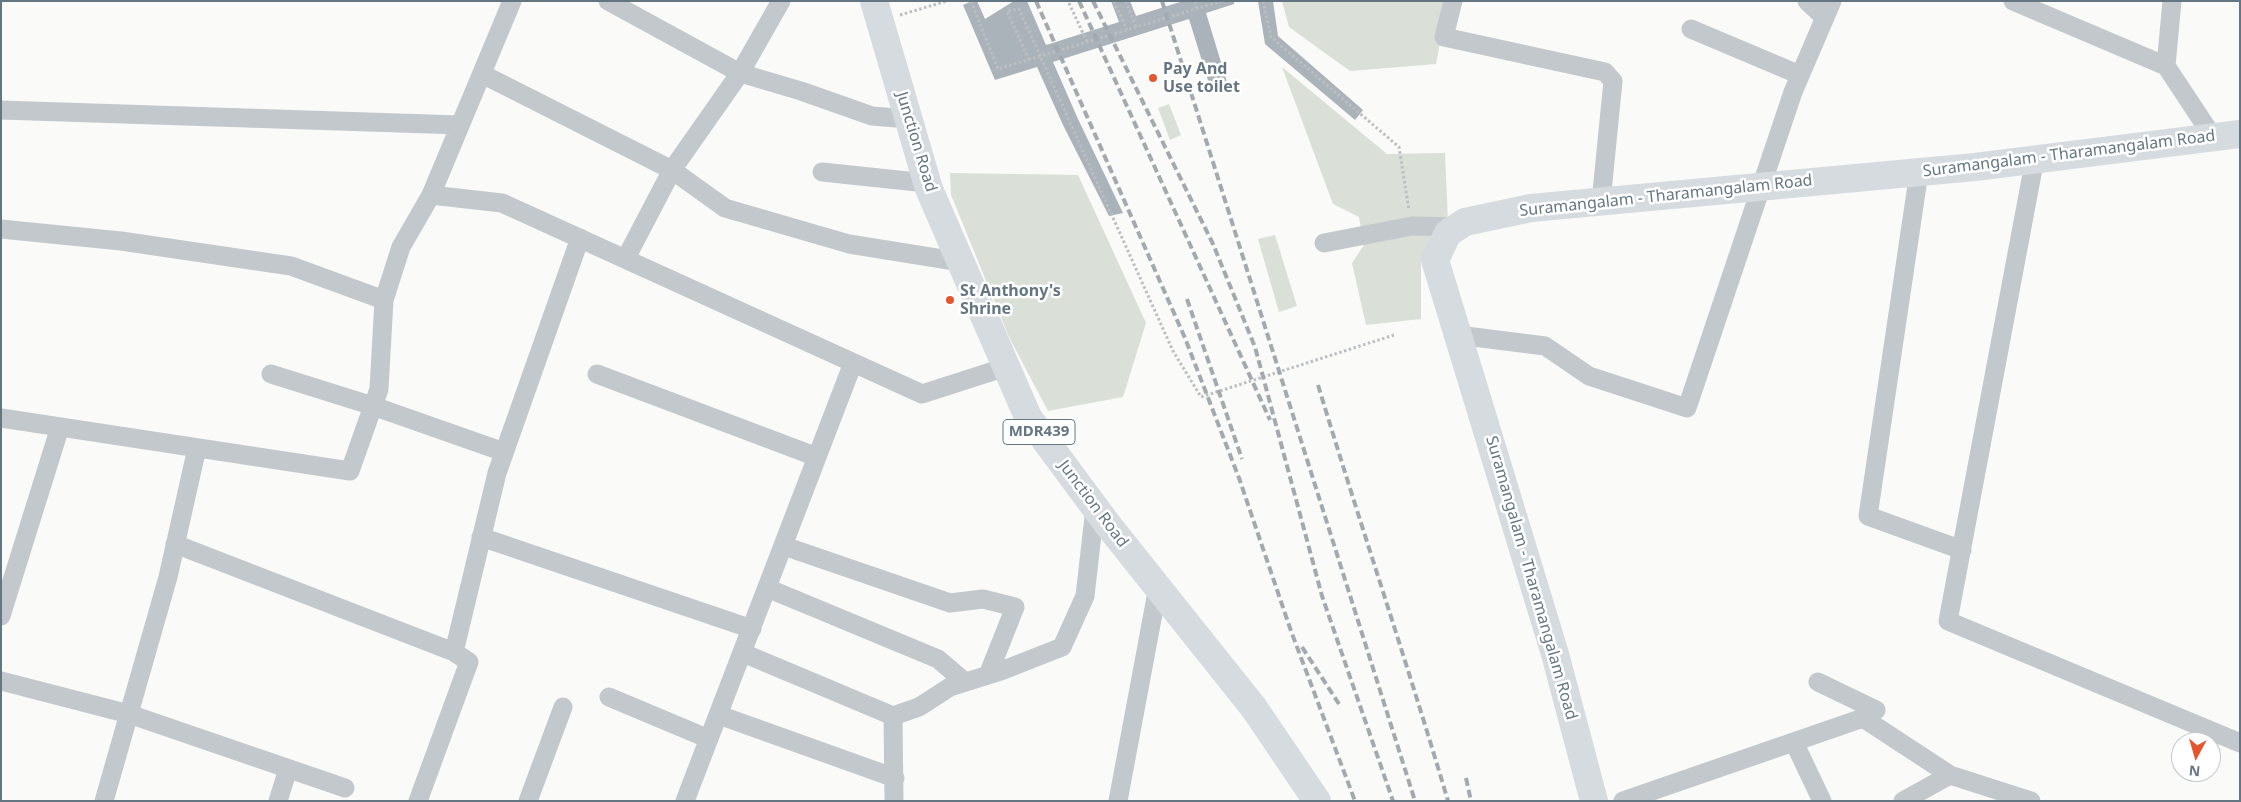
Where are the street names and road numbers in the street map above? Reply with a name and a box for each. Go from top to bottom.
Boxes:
street label: Junction Road [892,90,940,194]
street label: Suramangalam - Tharamangalam Road [1922,127,2216,181]
street label: Suramangalam - Tharamangalam Road [1519,171,1813,221]
road number: MDR439 [1003,420,1075,444]
street label: Suramangalam - Tharamangalam Road [1481,434,1581,722]
street label: Junction Road [1054,457,1132,551]

